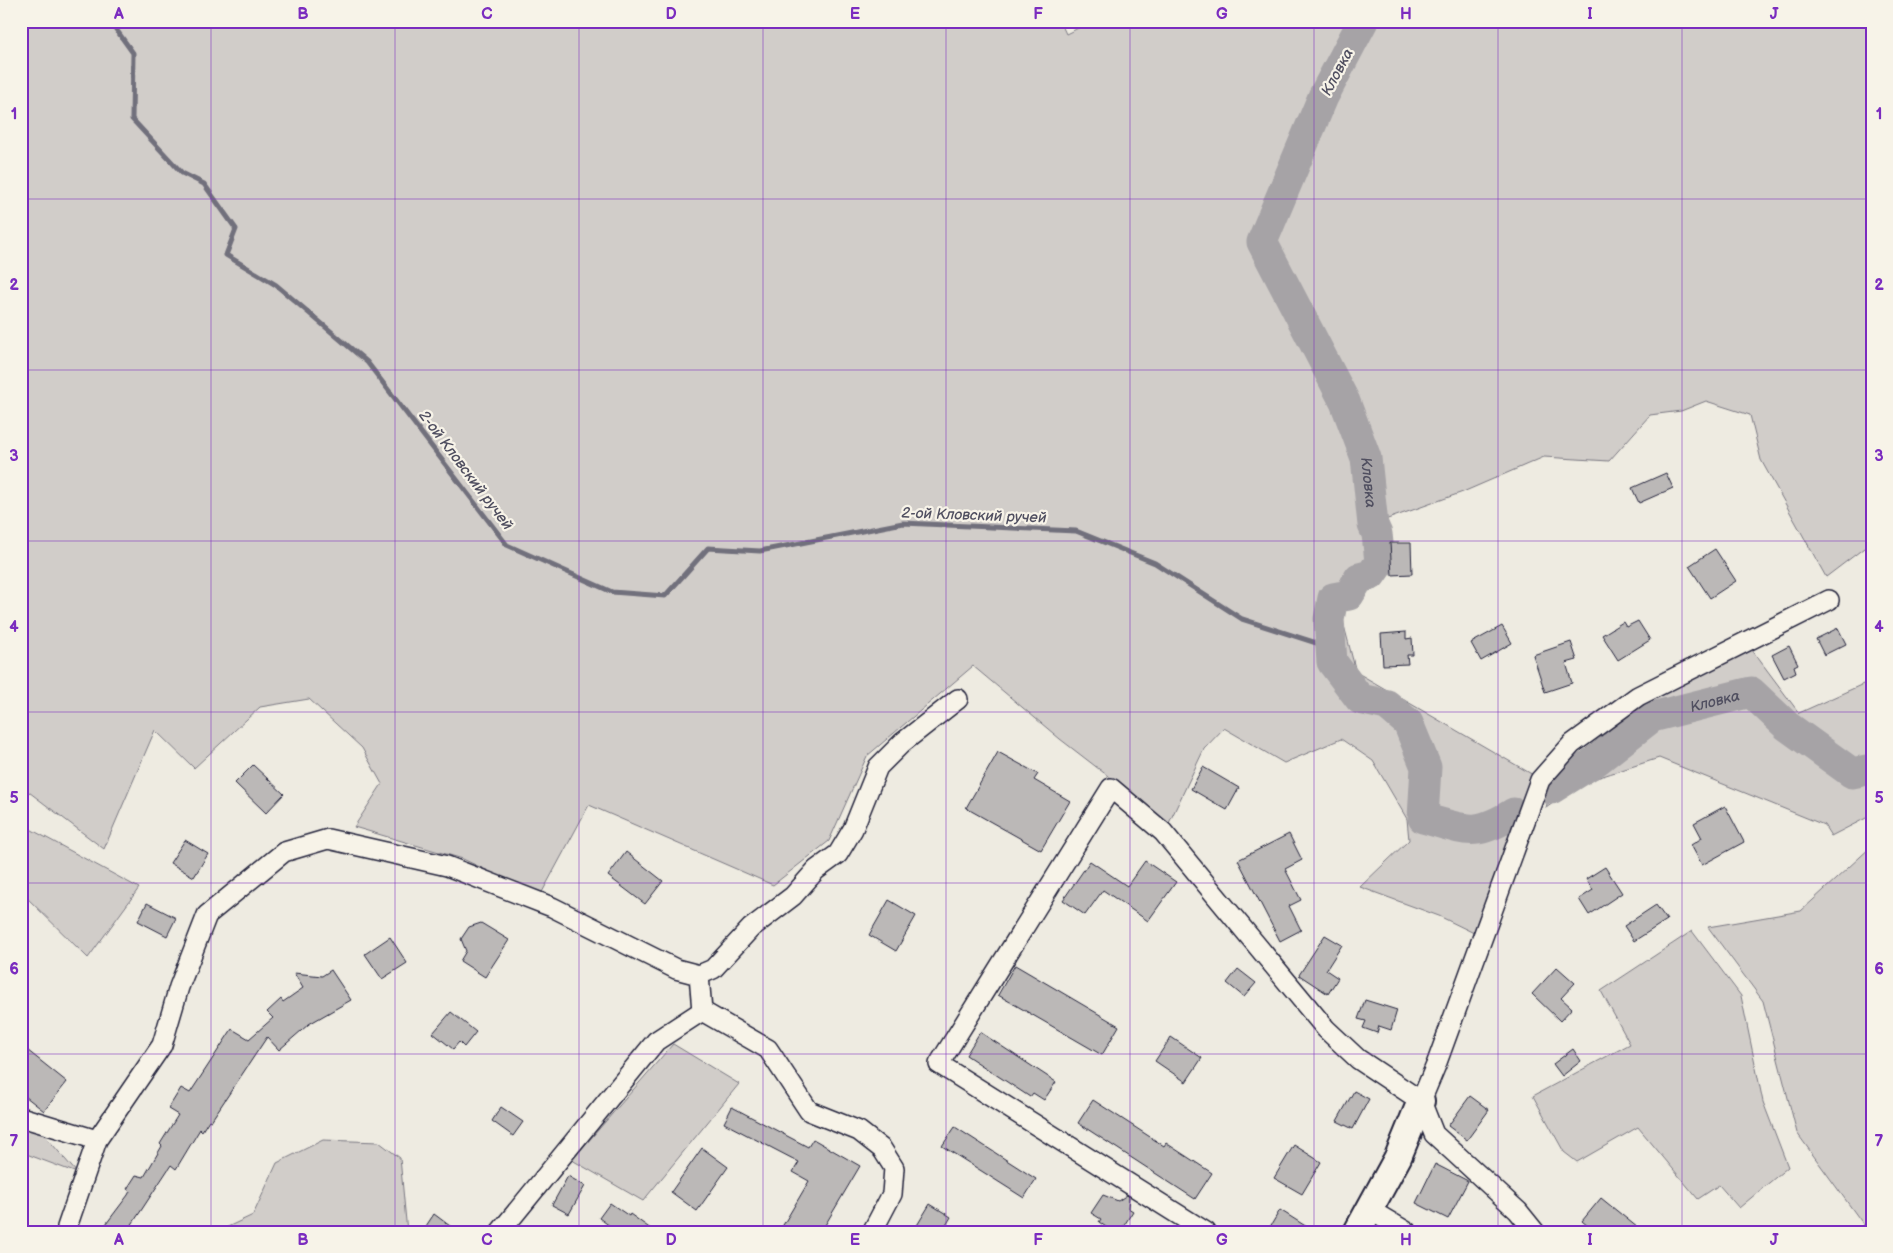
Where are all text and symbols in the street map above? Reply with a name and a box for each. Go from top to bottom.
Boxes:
text: A [113,5,124,24]
text: B [297,5,309,24]
text: C [481,5,493,24]
text: D [665,5,677,24]
text: E [850,5,860,24]
text: F [1033,5,1043,24]
text: G [1216,5,1228,24]
text: H [1400,5,1412,24]
text: I [1587,5,1593,24]
text: J [1770,5,1779,24]
water label: Кловка [1317,45,1358,99]
text: 1 [11,105,17,124]
text: 1 [1876,105,1882,124]
text: 2 [9,276,19,295]
text: 2 [1874,276,1884,295]
water label: 2-ой Кловский ручей [414,407,517,534]
text: 3 [9,447,19,466]
text: 3 [1874,447,1884,466]
water label: Кловка [1356,456,1380,509]
water label: 2-ой Кловский ручей [901,503,1047,528]
text: 4 [9,618,19,637]
text: 4 [1874,618,1884,637]
water label: Кловка [1688,686,1742,717]
text: 5 [9,789,19,808]
text: 5 [1874,789,1884,808]
text: 6 [9,960,19,979]
text: 6 [1874,960,1884,979]
text: 7 [10,1132,19,1151]
text: 7 [1875,1132,1884,1151]
text: A [113,1231,124,1250]
text: B [297,1231,309,1250]
text: C [481,1231,493,1250]
text: D [665,1231,677,1250]
text: E [850,1231,860,1250]
text: F [1033,1231,1043,1250]
text: G [1216,1231,1228,1250]
text: H [1400,1231,1412,1250]
text: I [1587,1231,1593,1250]
text: J [1770,1231,1779,1250]

